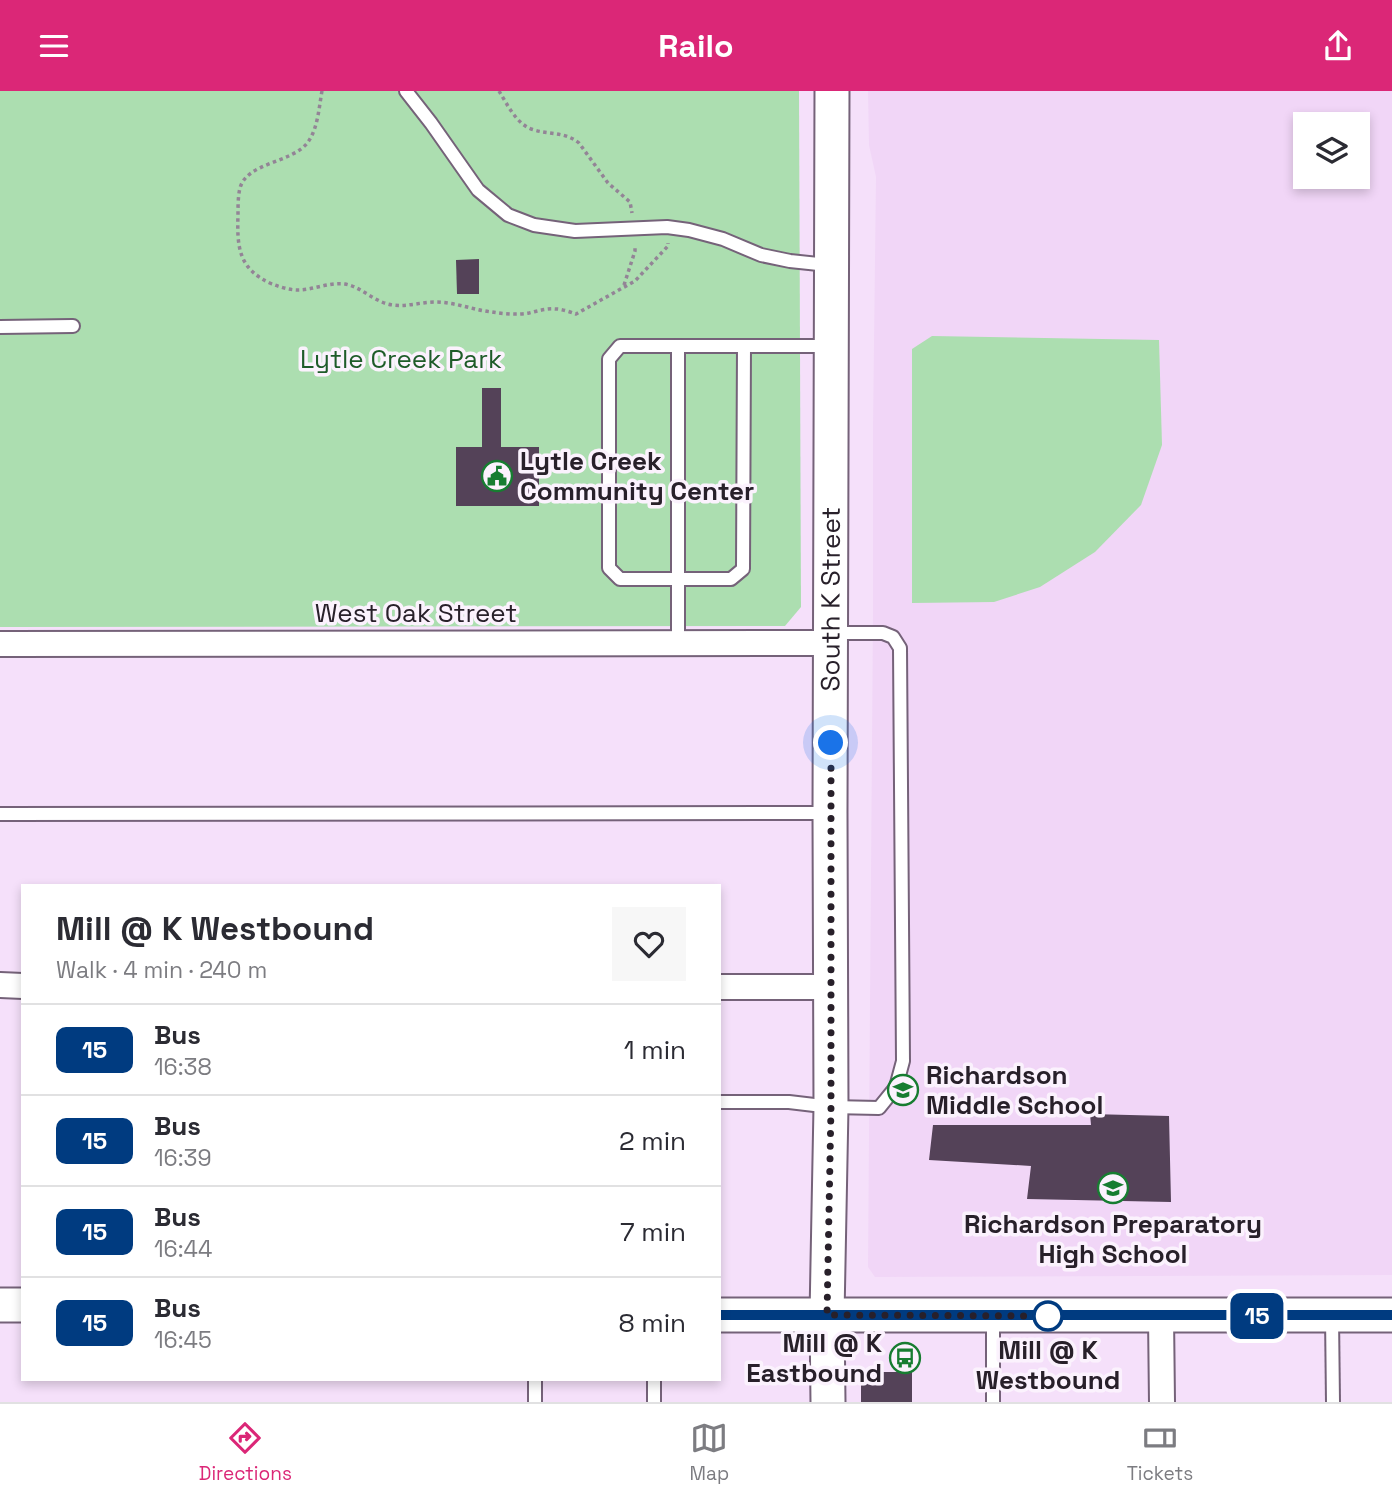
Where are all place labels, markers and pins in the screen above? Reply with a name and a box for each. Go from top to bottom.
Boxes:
place label: Lytle Creek Community Center [520,444,754,508]
public building icon: Lytle Creek Community Center [480,459,514,493]
place label: Richardson Middle School [926,1058,1103,1122]
school or university icon: Richardson Middle School [886,1073,920,1107]
school or university icon: Richardson Preparatory High School [1096,1171,1130,1205]
place label: Richardson Preparatory High School [964,1207,1262,1271]
marker: Mill @ K Westbound [1033,1301,1063,1331]
place label: Mill @ K Eastbound [746,1326,883,1390]
place label: Mill @ K Westbound [976,1333,1120,1397]
bus stop icon: Mill @ K Eastbound [888,1341,922,1375]

